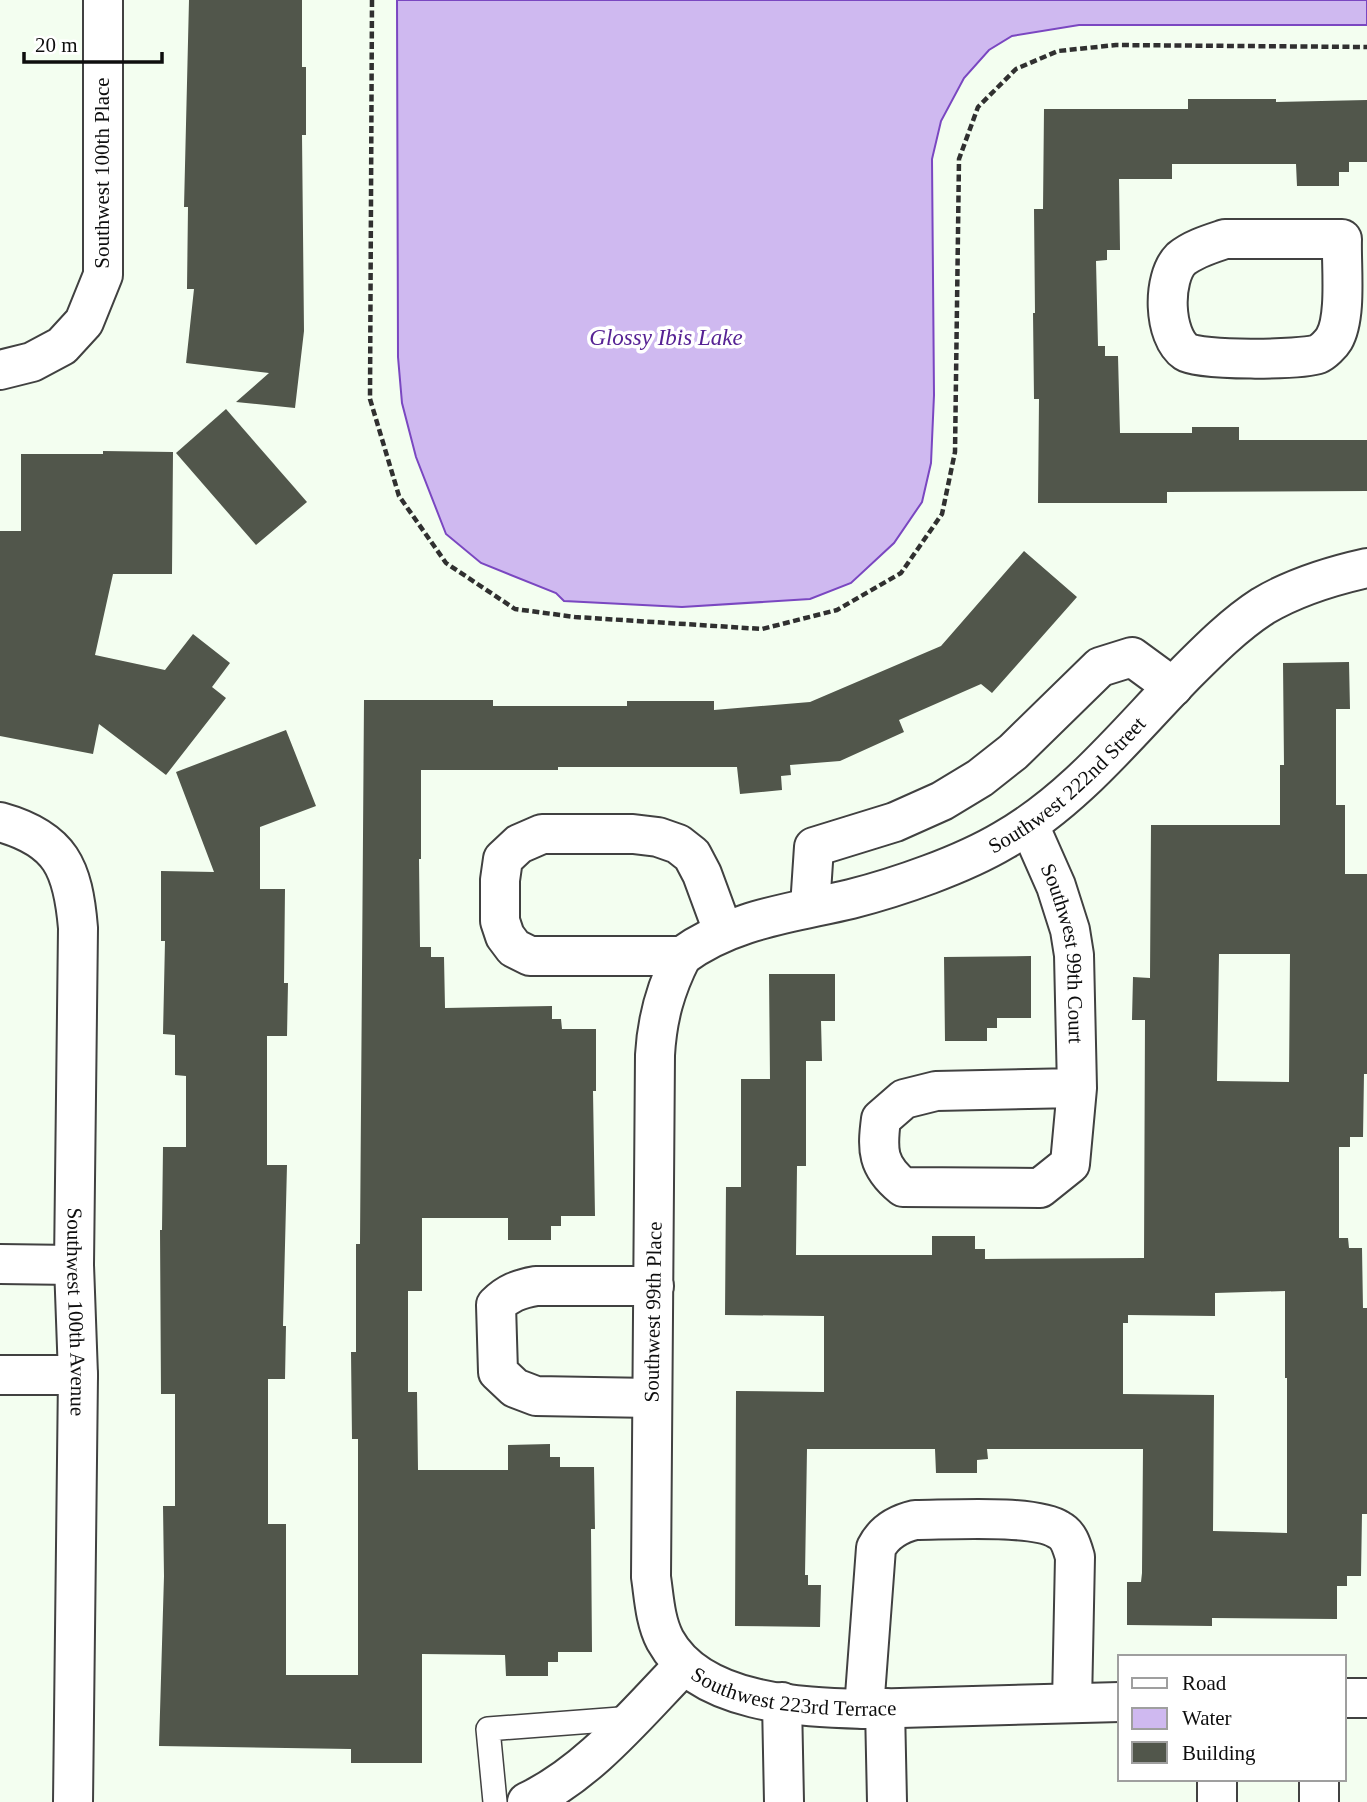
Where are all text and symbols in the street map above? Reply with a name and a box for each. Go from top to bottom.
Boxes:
scale bar [24,21,163,65]
text: 20 m [35,33,78,57]
street label: Southwest 100th Place [90,77,114,269]
water label: Glossy Ibis Lake [589,325,743,350]
street label: Southwest 222nd Street [984,712,1150,858]
street label: Southwest 99th Court [1036,860,1088,1044]
street label: Southwest 100th Avenue [62,1207,90,1416]
street label: Southwest 99th Place [639,1221,667,1403]
legend [1118,1655,1346,1781]
street label: Southwest 223rd Terrace [687,1662,897,1721]
text: Road [1182,1671,1227,1695]
text: Water [1182,1706,1232,1730]
text: Building [1182,1741,1256,1765]

